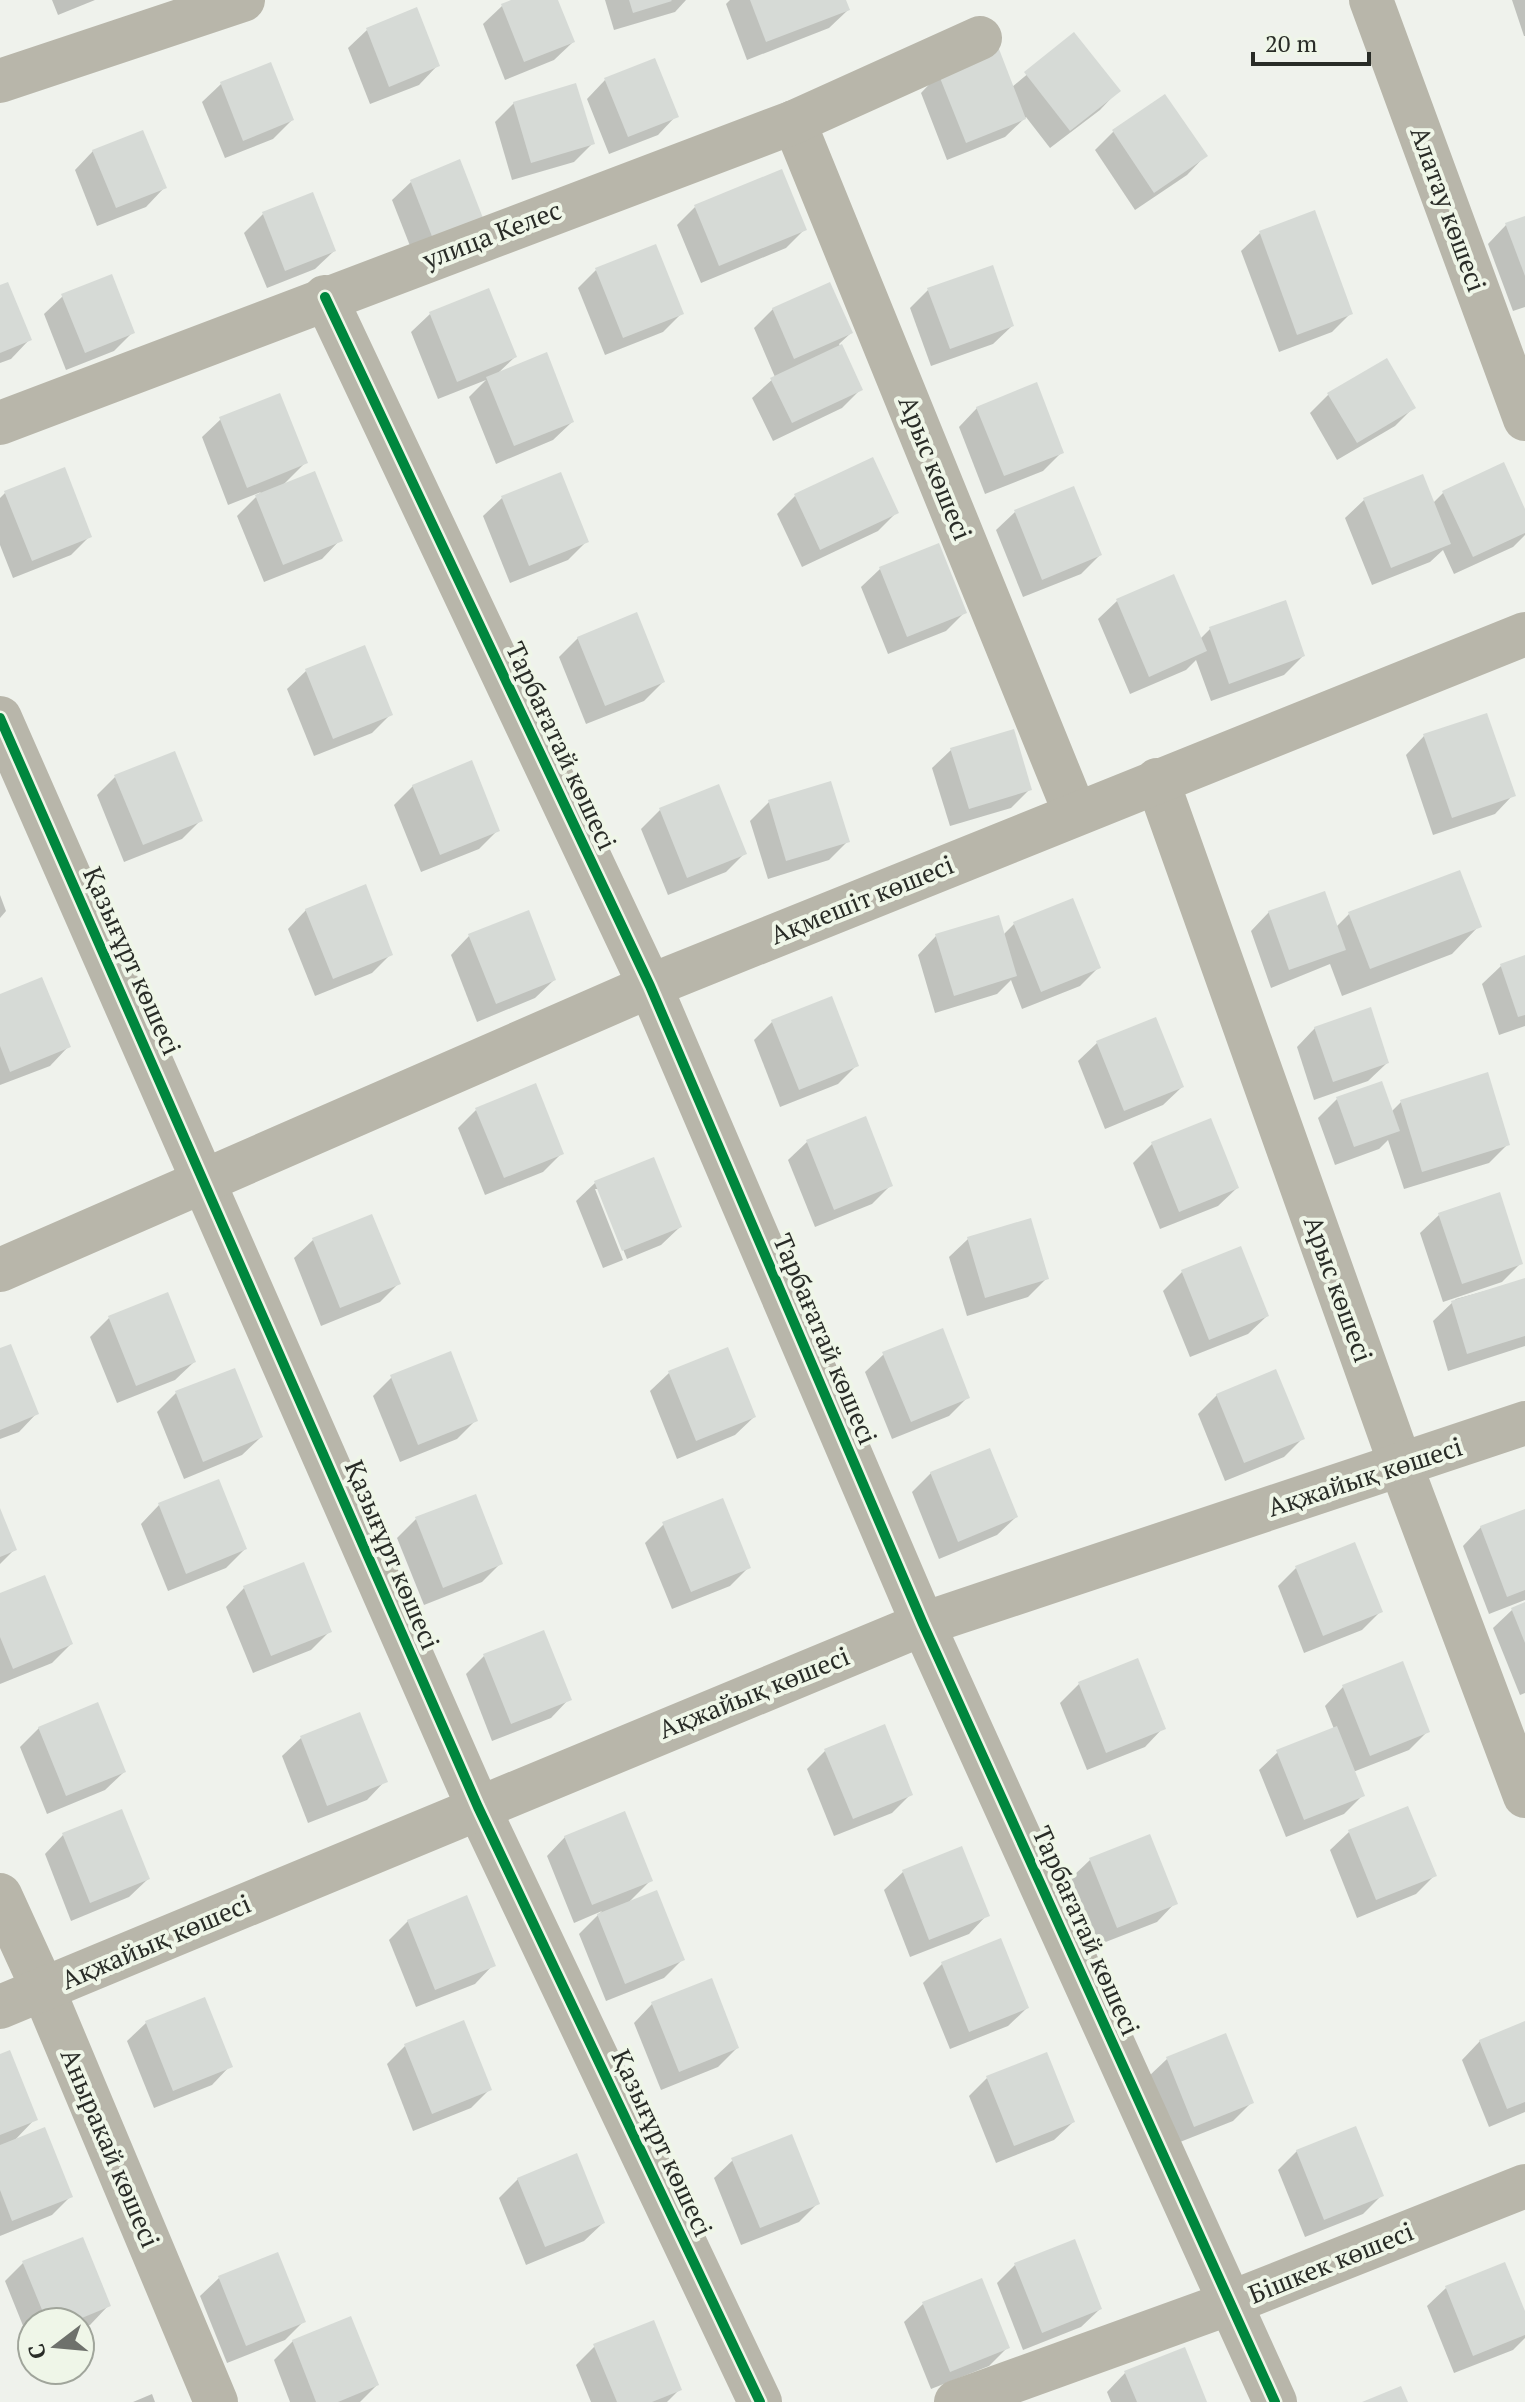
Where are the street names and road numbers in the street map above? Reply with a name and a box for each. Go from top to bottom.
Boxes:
street label: Алатау көшесі [1403,121,1495,296]
street label: улица Келеc [417,192,566,276]
street label: Арыс көшесі [891,390,980,545]
street label: Тарбағатай көшесі [499,636,625,855]
street label: Ақмешіт көшесі [765,847,958,951]
street label: Қазығұрт көшесі [76,861,190,1060]
street label: Арыс көшесі [1297,1211,1381,1366]
street label: Тарбағатай көшесі [766,1228,886,1449]
street label: Ақжайық көшесі [1263,1429,1466,1524]
street label: Қазығұрт көшесі [338,1455,448,1654]
street label: Ақжайық көшесі [653,1638,854,1746]
street label: Тарбағатай көшесі [1025,1821,1148,2041]
street label: Ақжайық көшесі [56,1886,256,1996]
street label: Аныракай көшесі [54,2043,168,2252]
street label: Қазығұрт көшесі [605,2044,721,2242]
street label: Бішкек көшесі [1243,2214,1418,2311]

